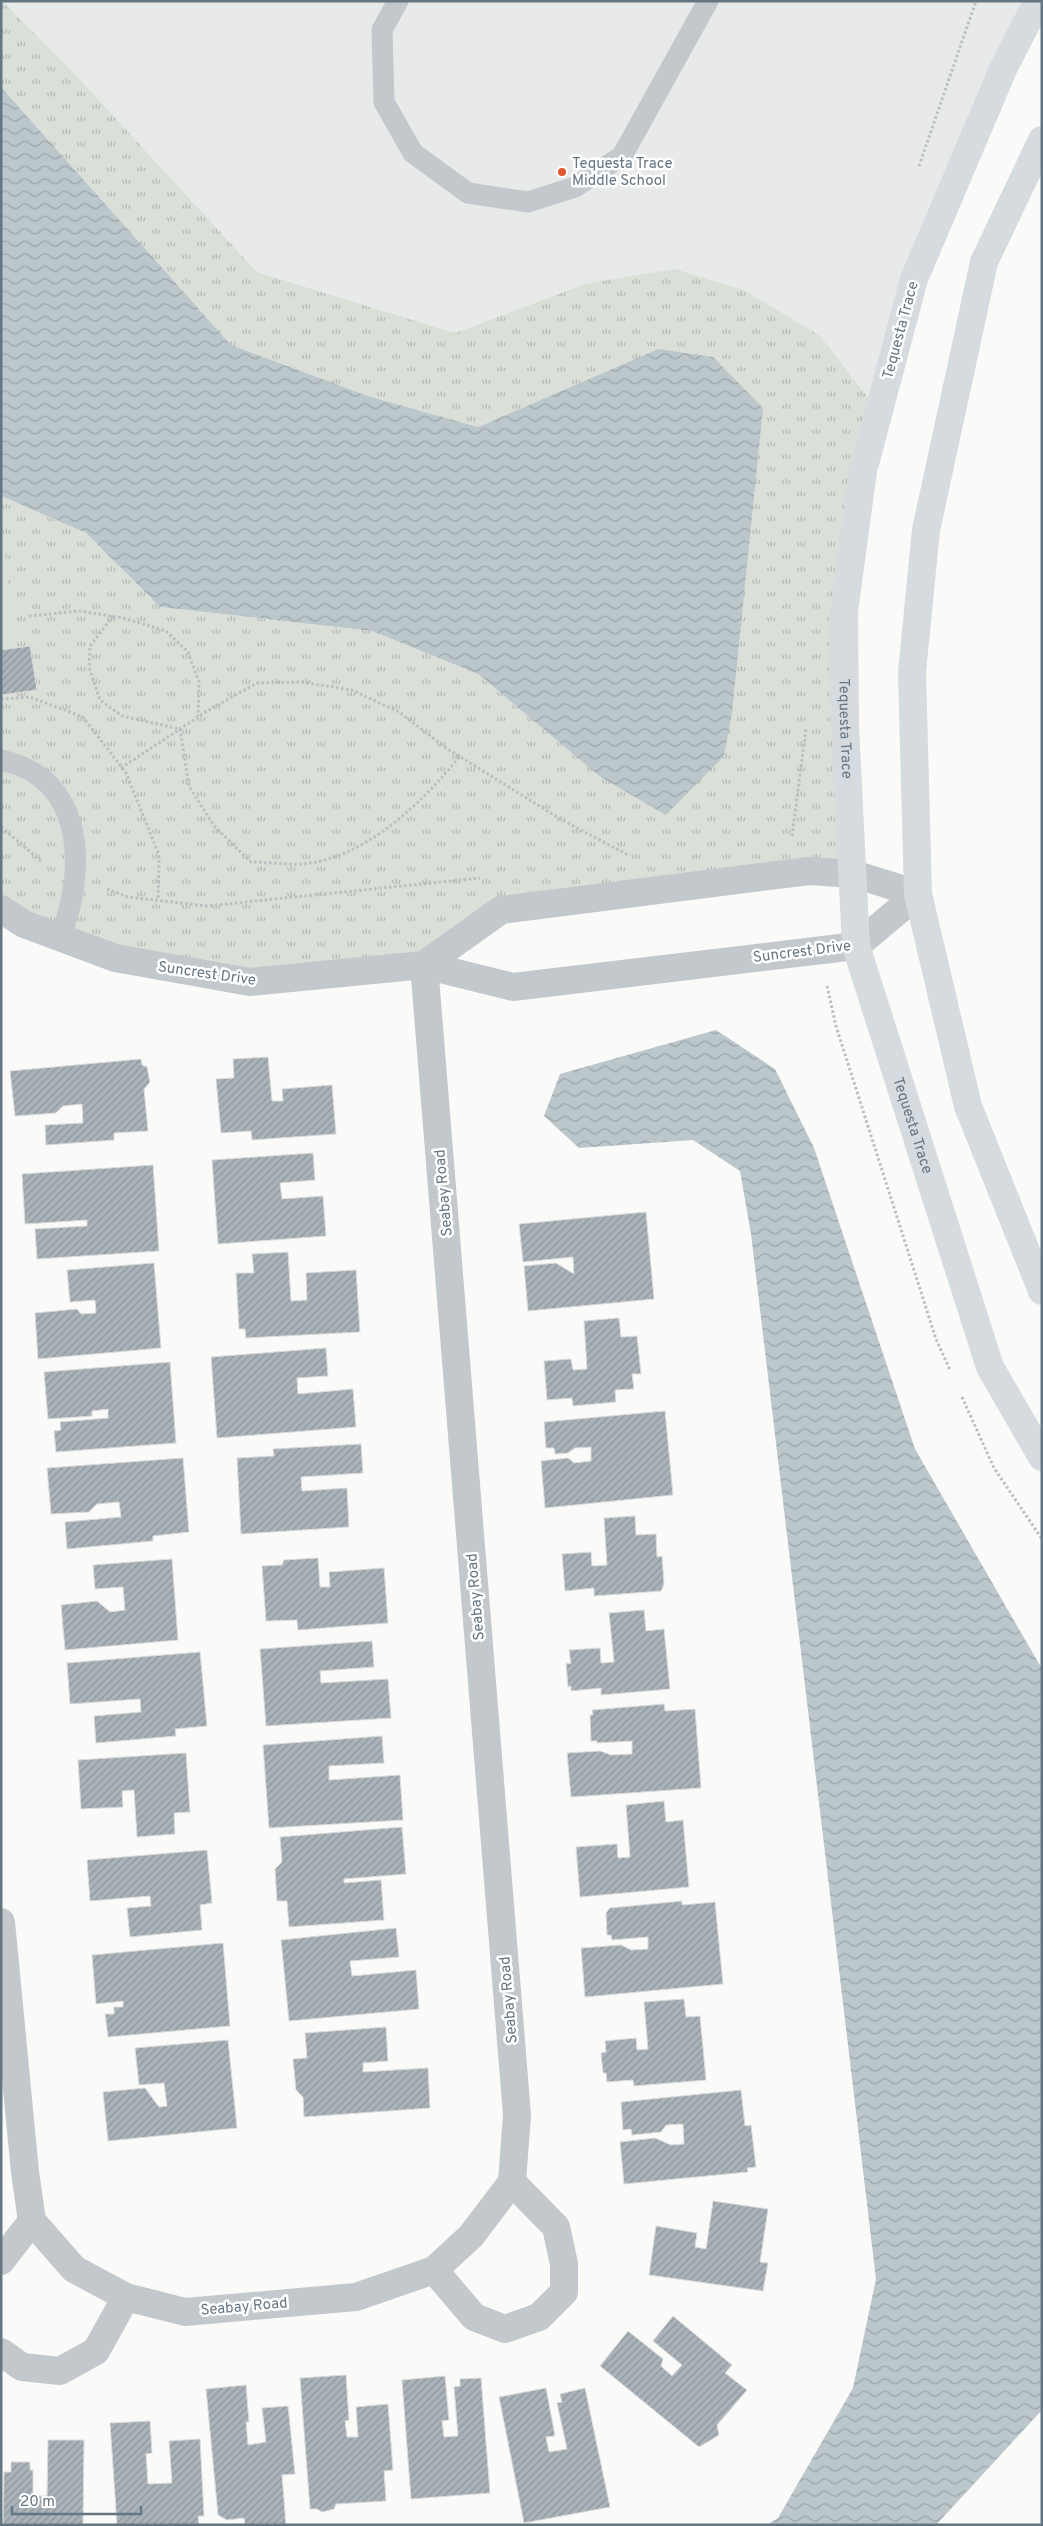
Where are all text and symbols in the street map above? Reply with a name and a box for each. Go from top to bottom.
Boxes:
place label: Tequesta Trace Middle School [572,155,672,191]
marker: Tequesta Trace Middle School [556,166,568,178]
street label: Tequesta Trace [879,279,924,381]
street label: Tequesta Trace [834,678,856,779]
street label: Suncrest Drive [752,937,852,968]
street label: Suncrest Drive [157,958,257,991]
street label: Tequesta Trace [887,1075,936,1177]
street label: Seabay Road [431,1149,458,1237]
street label: Seabay Road [463,1553,490,1641]
street label: Seabay Road [496,1956,523,2044]
street label: Seabay Road [200,2294,288,2321]
scale bar [12,2484,141,2516]
text: 20 m [20,2493,55,2512]

